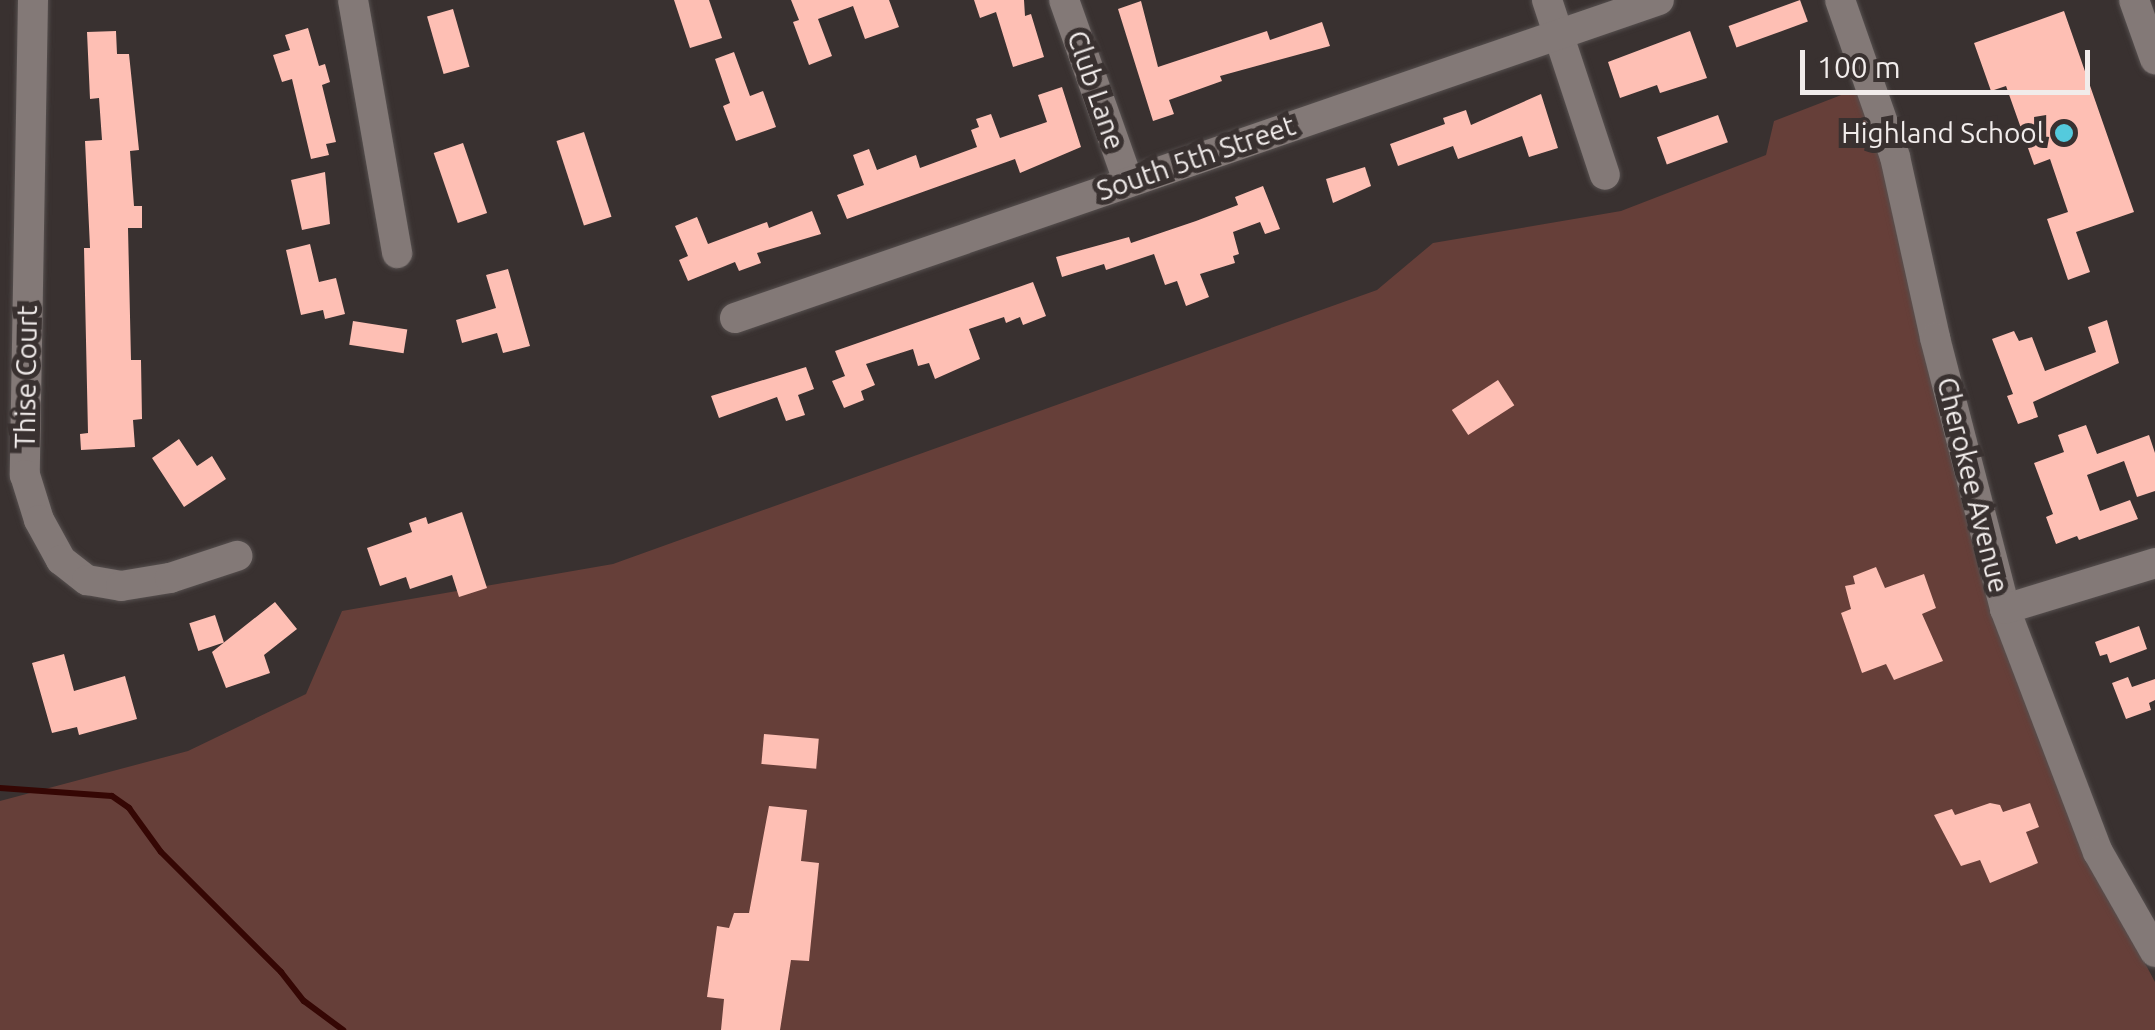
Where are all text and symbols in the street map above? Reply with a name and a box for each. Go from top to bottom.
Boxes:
street label: Club Lane [1060,26,1132,154]
scale bar [1805,30,2095,92]
text: 100 m [1817,50,1901,84]
street label: South 5th Street [1092,108,1300,208]
place label: Highland School [1841,116,2044,150]
marker: Highland School [2053,122,2075,144]
street label: Thise Court [8,305,44,449]
street label: Cherokee Avenue [1930,374,2016,596]

